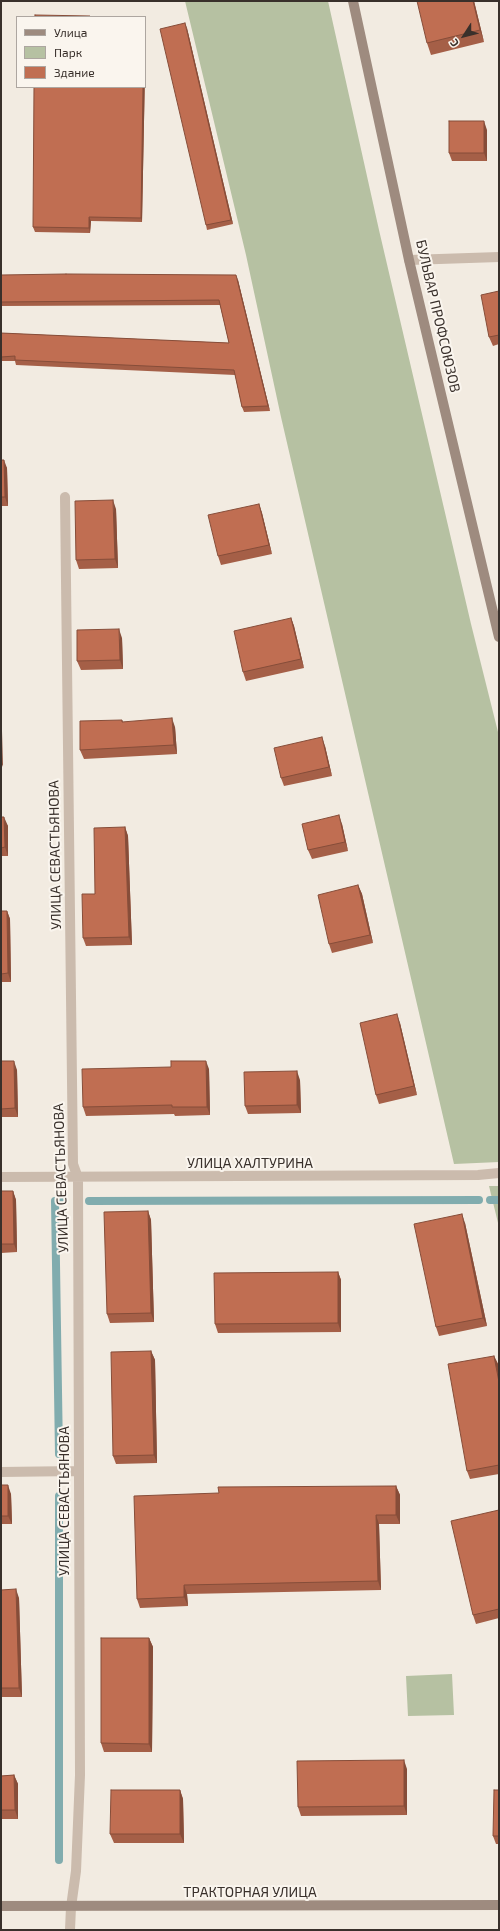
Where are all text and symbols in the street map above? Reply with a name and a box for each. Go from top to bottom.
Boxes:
legend [16,16,146,88]
north arrow [444,16,484,56]
text: Улица [54,25,87,39]
text: С [447,37,461,50]
text: Парк [54,45,82,59]
text: Здание [54,65,95,79]
street label: БУЛЬВАР ПРОФСОЮЗОВ [412,238,464,394]
street label: УЛИЦА СЕВАСТЬЯНОВА [45,780,65,930]
street label: УЛИЦА СЕВАСТЬЯНОВА [50,1103,72,1253]
street label: УЛИЦА ХАЛТУРИНА [187,1155,313,1171]
street label: УЛИЦА СЕВАСТЬЯНОВА [56,1426,72,1576]
street label: ТРАКТОРНАЯ УЛИЦА [183,1884,317,1900]

